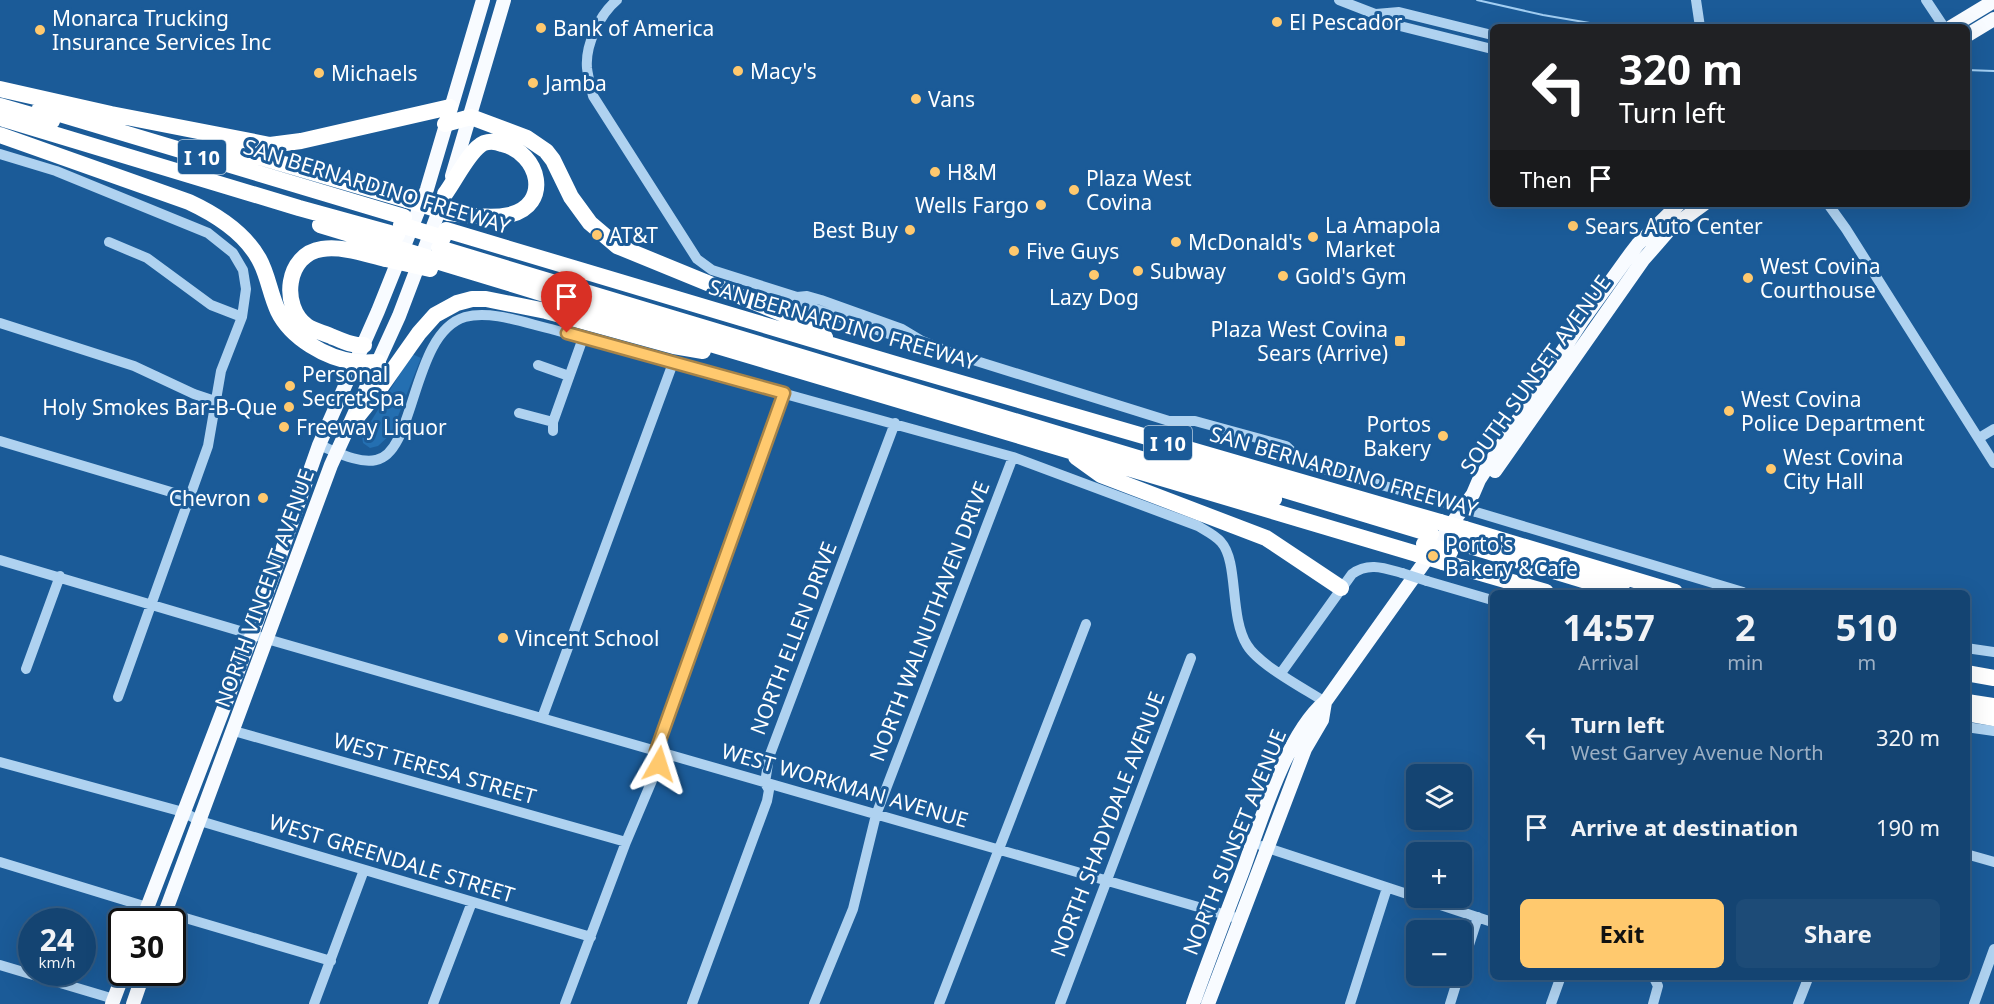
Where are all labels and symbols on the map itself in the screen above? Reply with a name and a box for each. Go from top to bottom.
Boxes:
place label: Monarca Trucking Insurance Services Inc [52,4,271,56]
place label: El Pescador [1289,8,1403,36]
place label: Bank of America [553,14,714,42]
marker: El Pescador [1270,15,1284,29]
marker: Bank of America [534,21,548,35]
marker: Monarca Trucking Insurance Services Inc [33,23,47,37]
place label: Macy's [750,57,817,85]
place label: Michaels [331,59,418,87]
marker: Macy's [731,64,745,78]
marker: Michaels [312,66,326,80]
place label: Jamba [543,69,607,97]
marker: Jamba [526,76,540,90]
place label: Vans [928,85,975,113]
marker: Vans [909,92,923,106]
street label: SAN BERNARDINO FREEWAY [240,132,514,240]
road number: I 10 [178,140,226,174]
place label: H&M [947,158,997,186]
place label: Plaza West Covina [1086,164,1192,216]
marker: H&M [928,165,942,179]
marker: Plaza West Covina [1067,183,1081,197]
place label: Wells Fargo [915,191,1029,219]
marker: Wells Fargo [1034,198,1048,212]
place label: La Amapola Market [1325,211,1441,263]
place label: Sears Auto Center [1585,212,1763,240]
place label: Best Buy [812,216,898,244]
marker: Sears Auto Center [1566,219,1580,233]
place label: AT&T [609,221,658,249]
marker: Best Buy [903,223,917,237]
marker: AT&T [590,228,604,242]
place label: McDonald's [1188,228,1302,256]
marker: La Amapola Market [1306,230,1320,244]
marker: McDonald's [1169,235,1183,249]
place label: Five Guys [1026,237,1119,265]
marker: Five Guys [1007,244,1021,258]
place label: West Covina Courthouse [1760,252,1880,304]
place label: Subway [1150,257,1226,285]
place label: Gold's Gym [1295,262,1407,290]
marker: Subway [1131,264,1145,278]
marker: Lazy Dog [1087,268,1101,282]
marker: Gold's Gym [1276,269,1290,283]
street label: SOUTH SUNSET AVENUE [1453,269,1617,479]
pin [541,271,592,333]
marker: West Covina Courthouse [1741,271,1755,285]
street label: SAN BERNARDINO FREEWAY [706,272,980,376]
place label: Lazy Dog [1049,283,1139,311]
place label: Plaza West Covina Sears (Arrive) [1211,315,1388,367]
marker: Plaza West Covina Sears (Arrive) [1393,334,1407,348]
place label: Personal Secret Spa [302,360,405,412]
marker: Personal Secret Spa [283,379,297,393]
place label: West Covina Police Department [1741,385,1925,437]
place label: Holy Smokes Bar-B-Que [42,393,277,421]
marker: Holy Smokes Bar-B-Que [282,400,296,414]
marker: West Covina Police Department [1722,404,1736,418]
place label: Portos Bakery [1363,410,1431,462]
place label: Freeway Liquor [296,413,447,441]
street label: SAN BERNARDINO FREEWAY [1207,419,1481,523]
marker: Freeway Liquor [277,420,291,434]
road number: I 10 [1144,426,1192,460]
marker: Portos Bakery [1436,429,1450,443]
place label: West Covina City Hall [1783,443,1903,495]
marker: West Covina City Hall [1764,462,1778,476]
street label: NORTH VINCENT AVENUE [208,465,320,711]
street label: NORTH WALNUTHAVEN DRIVE [863,477,995,765]
place label: Chevron [169,484,251,512]
marker: Chevron [256,491,270,505]
place label: Porto's Bakery &Cafe [1445,530,1578,582]
street label: NORTH ELLEN DRIVE [743,537,843,739]
marker: Porto's Bakery &Cafe [1426,549,1440,563]
place label: Vincent School [515,624,659,652]
marker: Vincent School [496,631,510,645]
street label: NORTH SHADYDALE AVENUE [1043,687,1171,961]
street label: NORTH SUNSET AVENUE [1176,725,1292,959]
street label: WEST TERESA STREET [330,726,540,810]
position arrow [627,732,691,796]
street label: WEST WORKMAN AVENUE [718,736,972,834]
street label: WEST GREENDALE STREET [266,807,518,909]
speed limit sign: 30 [108,908,186,986]

